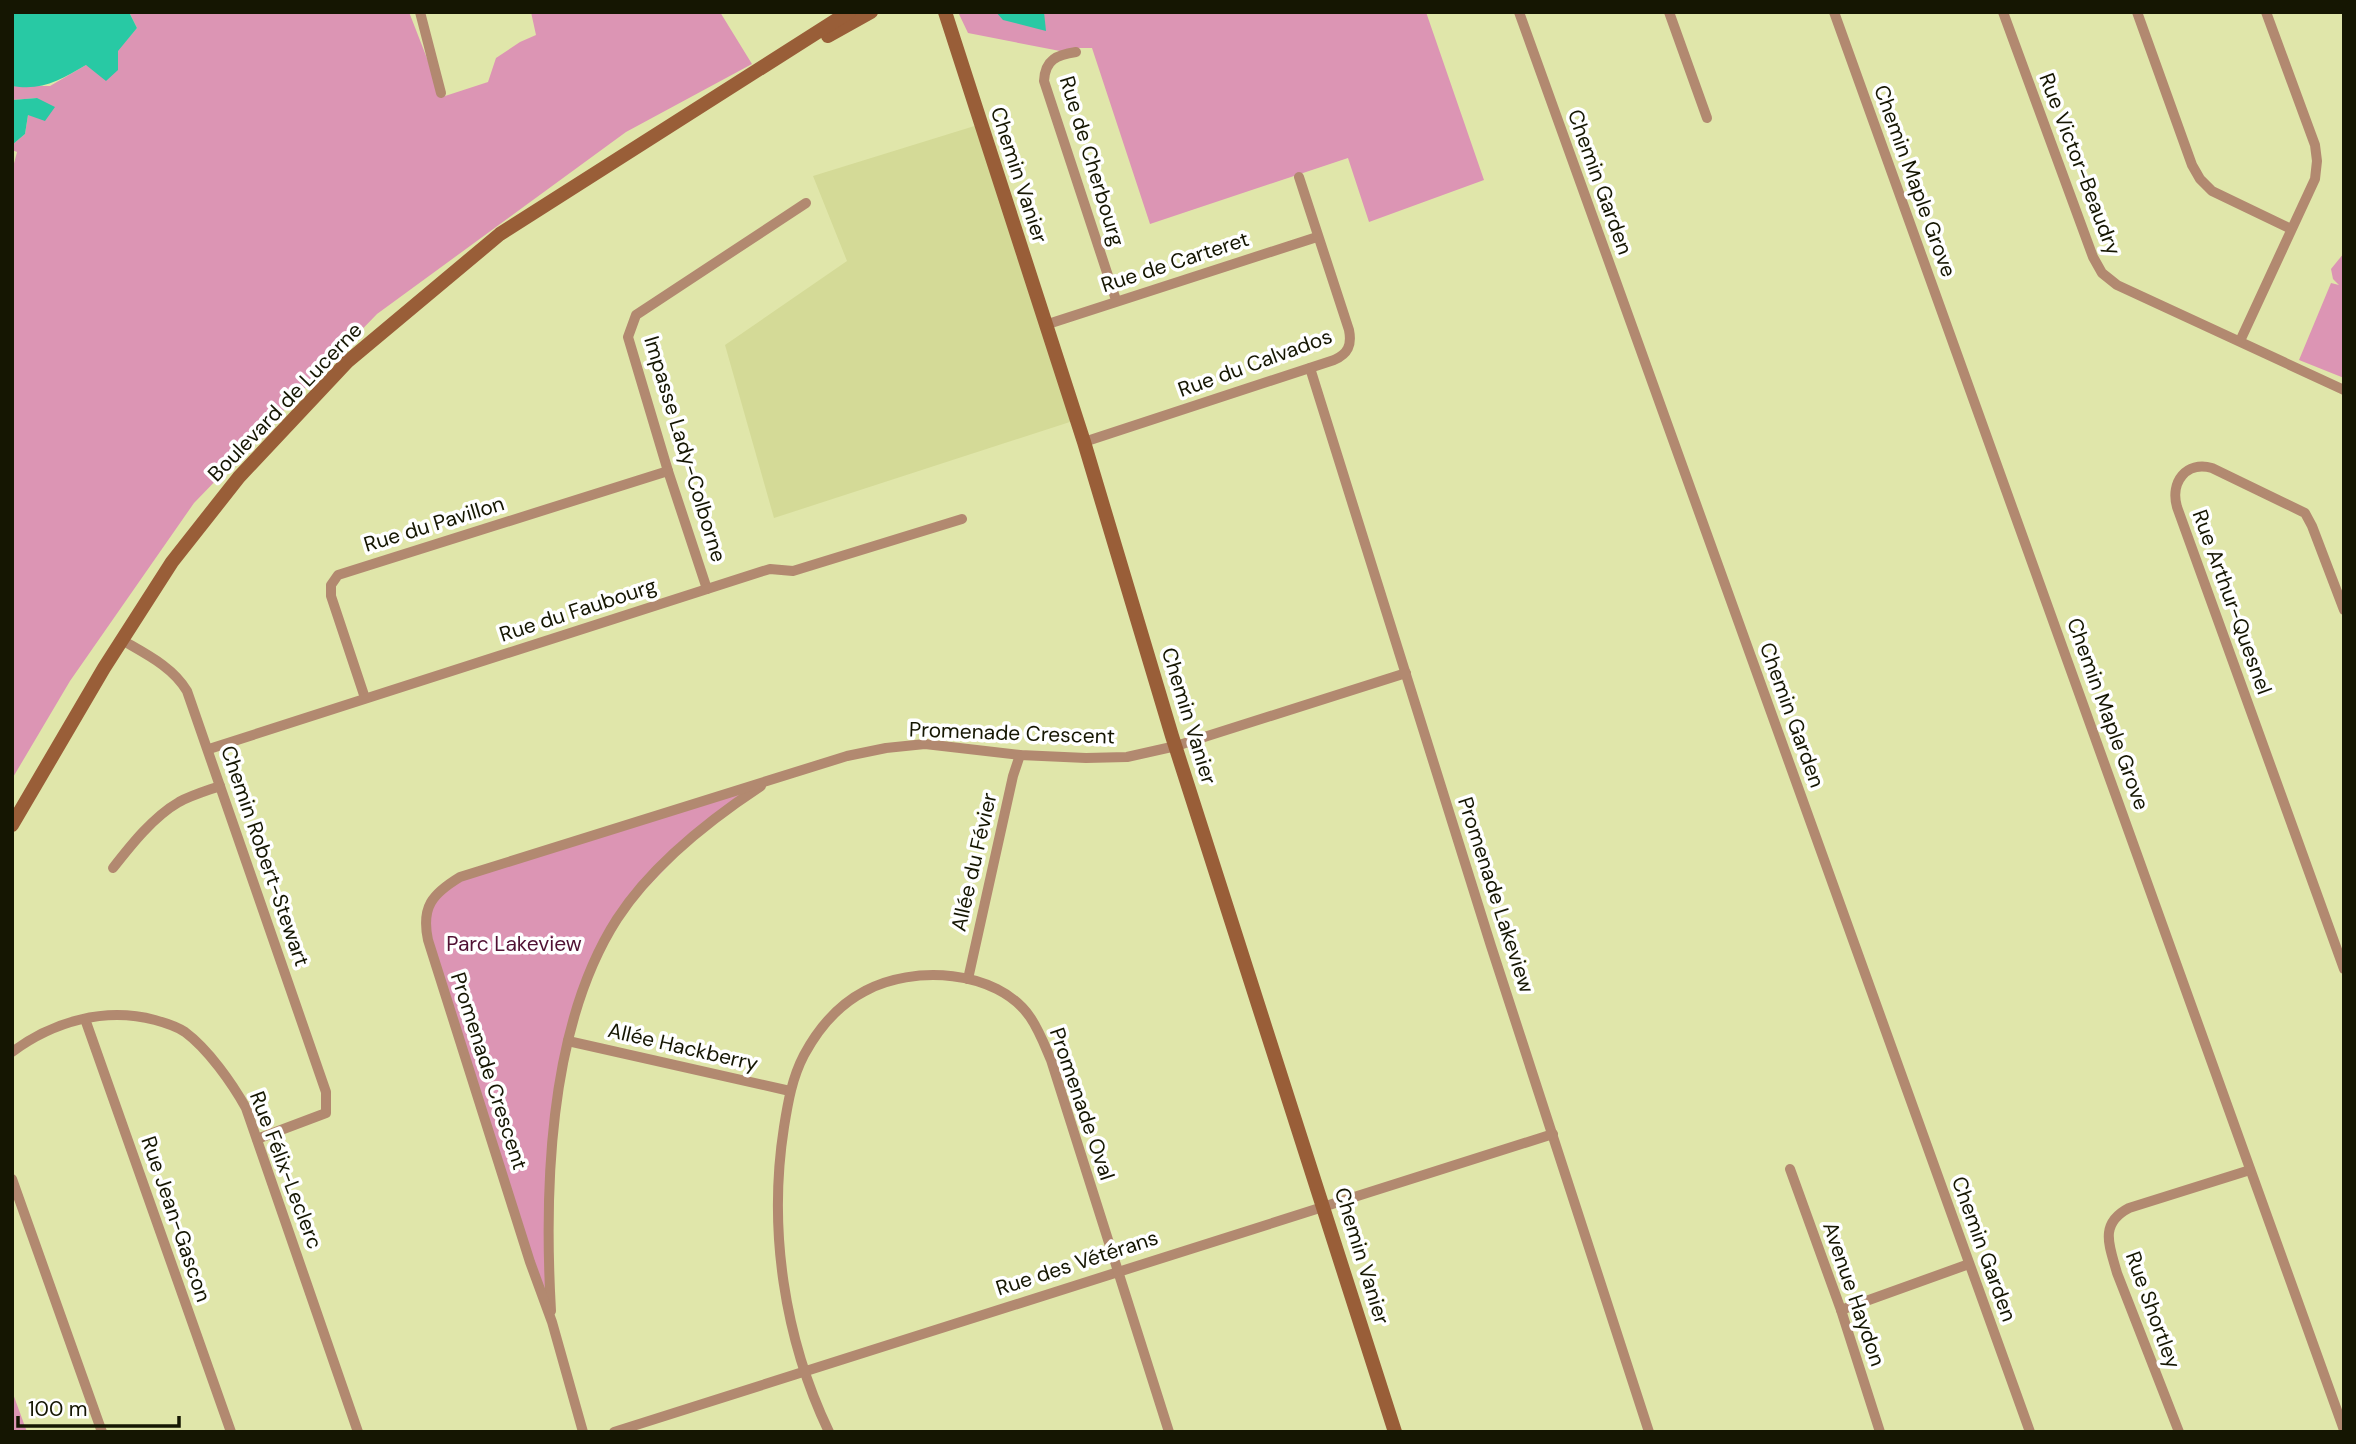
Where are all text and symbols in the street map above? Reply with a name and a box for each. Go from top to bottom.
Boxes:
street label: Rue Victor-Beaudry [2032,69,2128,259]
street label: Rue de Cherbourg [1053,73,1131,250]
street label: Chemin Maple Grove [1867,81,1963,281]
street label: Chemin Vanier [984,103,1054,247]
street label: Chemin Garden [1561,106,1639,258]
street label: Rue de Carteret [1097,225,1253,299]
street label: Boulevard de Lucerne [202,316,368,488]
street label: Rue du Calvados [1174,322,1336,404]
street label: Impasse Lady-Colborne [637,333,733,566]
street label: Rue du Pavillon [360,489,508,559]
street label: Rue Arthur-Quesnel [2186,506,2278,698]
street label: Rue du Faubourg [496,571,660,649]
street label: Chemin Maple Grove [2060,614,2156,814]
street label: Chemin Garden [1753,639,1831,791]
street label: Chemin Vanier [1155,644,1223,788]
street label: Promenade Crescent [909,715,1115,751]
street label: Chemin Robert-Stewart [214,742,316,970]
street label: Allée du Févier [944,790,1004,934]
street label: Promenade Lakeview [1451,794,1541,996]
park label: Parc Lakeview [446,930,582,958]
street label: Promenade Crescent [444,969,534,1173]
street label: Allée Hackberry [605,1016,761,1078]
street label: Promenade Oval [1043,1024,1121,1184]
street label: Rue Félix-Leclerc [243,1087,329,1253]
street label: Rue Jean-Gascon [134,1132,218,1306]
street label: Chemin Garden [1945,1173,2023,1325]
street label: Chemin Vanier [1328,1184,1396,1328]
street label: Avenue Haydon [1816,1218,1892,1370]
street label: Rue des Vétérans [992,1224,1162,1302]
street label: Rue Shortley [2119,1248,2187,1373]
scale bar [18,1384,178,1428]
text: 100 m [28,1395,88,1423]

